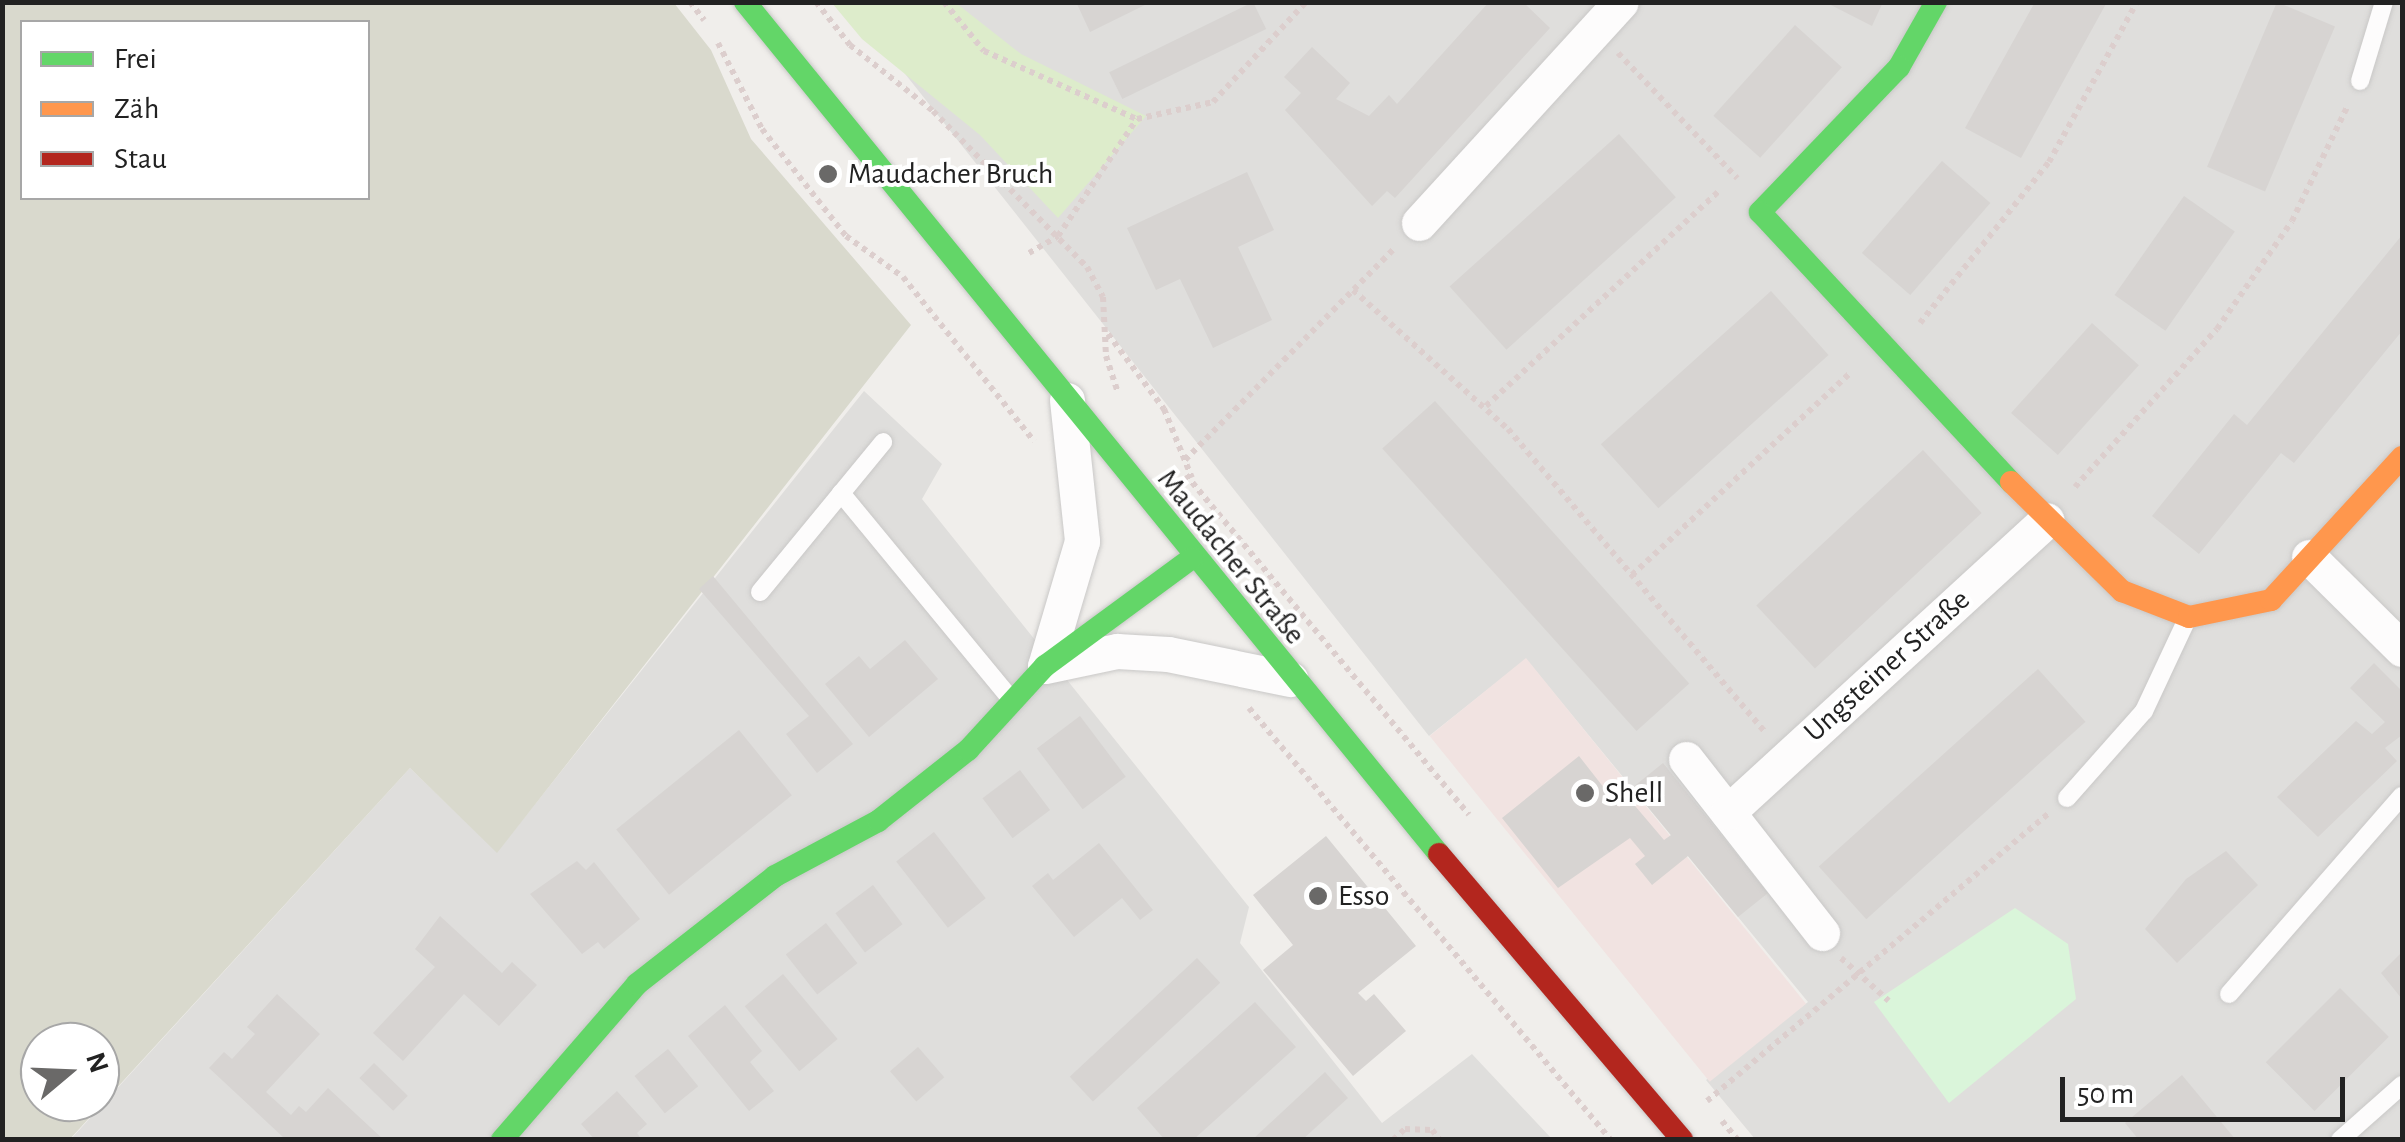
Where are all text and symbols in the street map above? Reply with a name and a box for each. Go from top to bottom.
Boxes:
legend [20,20,370,200]
text: Frei [114,44,157,74]
text: Zäh [114,94,159,124]
text: Stau [114,144,167,174]
place label: Maudacher Bruch [848,156,1053,192]
marker: Maudacher Bruch [817,163,839,185]
street label: Maudacher Straße [1149,462,1313,652]
street label: Ungsteiner Straße [1797,582,1977,750]
place label: Shell [1605,775,1663,811]
marker: Shell [1574,782,1596,804]
place label: Esso [1338,878,1389,914]
marker: Esso [1307,885,1329,907]
north arrow [20,1022,120,1122]
text: N [80,1049,113,1077]
scale bar [2065,1057,2350,1119]
text: 50 m [2077,1079,2134,1109]

